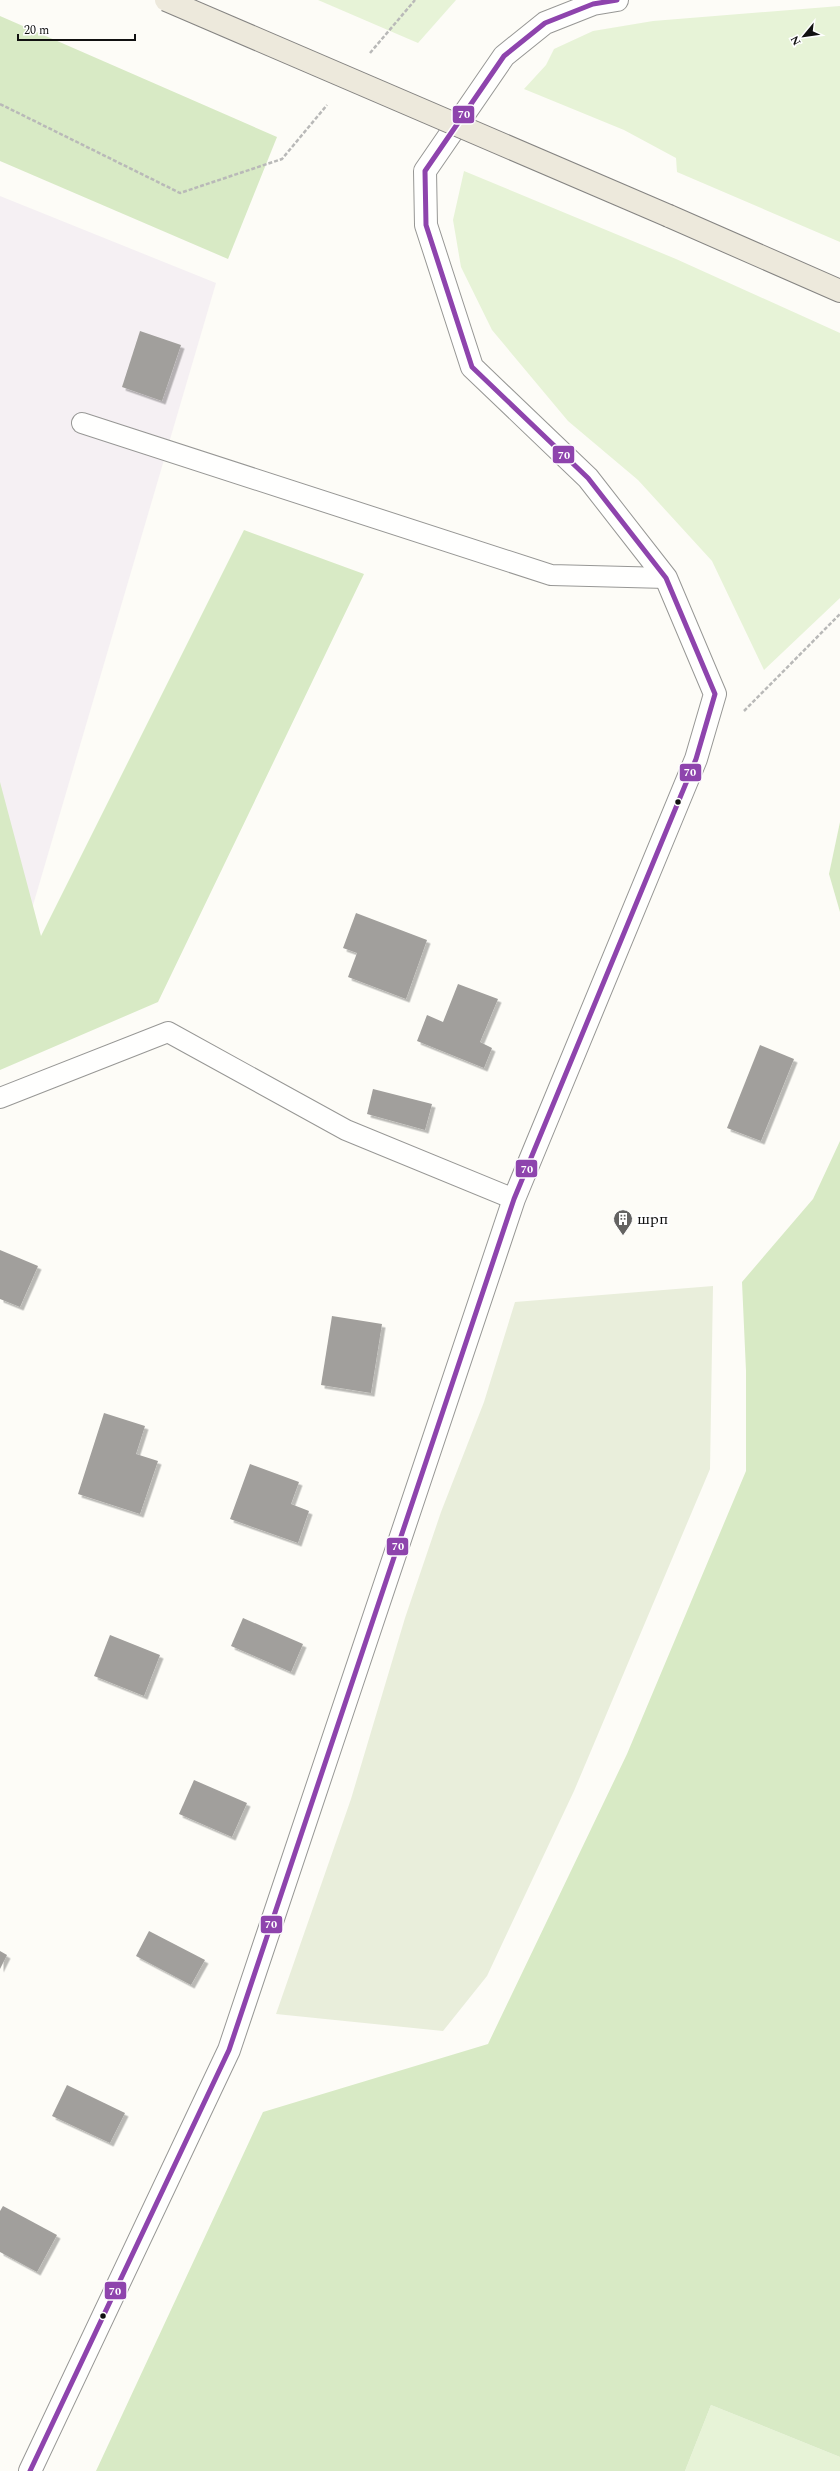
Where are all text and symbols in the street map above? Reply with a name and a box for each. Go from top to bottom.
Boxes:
scale bar [18,16,135,42]
north arrow [784,16,824,56]
text: 20 m [24,21,49,40]
text: N [786,33,805,49]
line badge: 70 [452,105,475,124]
text: 70 [458,106,470,123]
line badge: 70 [552,445,575,464]
text: 70 [558,447,570,464]
line badge: 70 [679,763,702,782]
text: 70 [684,764,696,781]
unlabelled marker [673,797,683,807]
line badge: 70 [515,1159,538,1178]
text: 70 [521,1161,533,1178]
place label: шрп [637,1207,668,1231]
building icon: шрп [612,1208,634,1236]
line badge: 70 [386,1537,409,1556]
text: 70 [392,1538,404,1555]
line badge: 70 [260,1915,283,1934]
text: 70 [265,1916,277,1933]
line badge: 70 [104,2281,127,2300]
text: 70 [109,2283,121,2300]
unlabelled marker [98,2311,108,2321]

